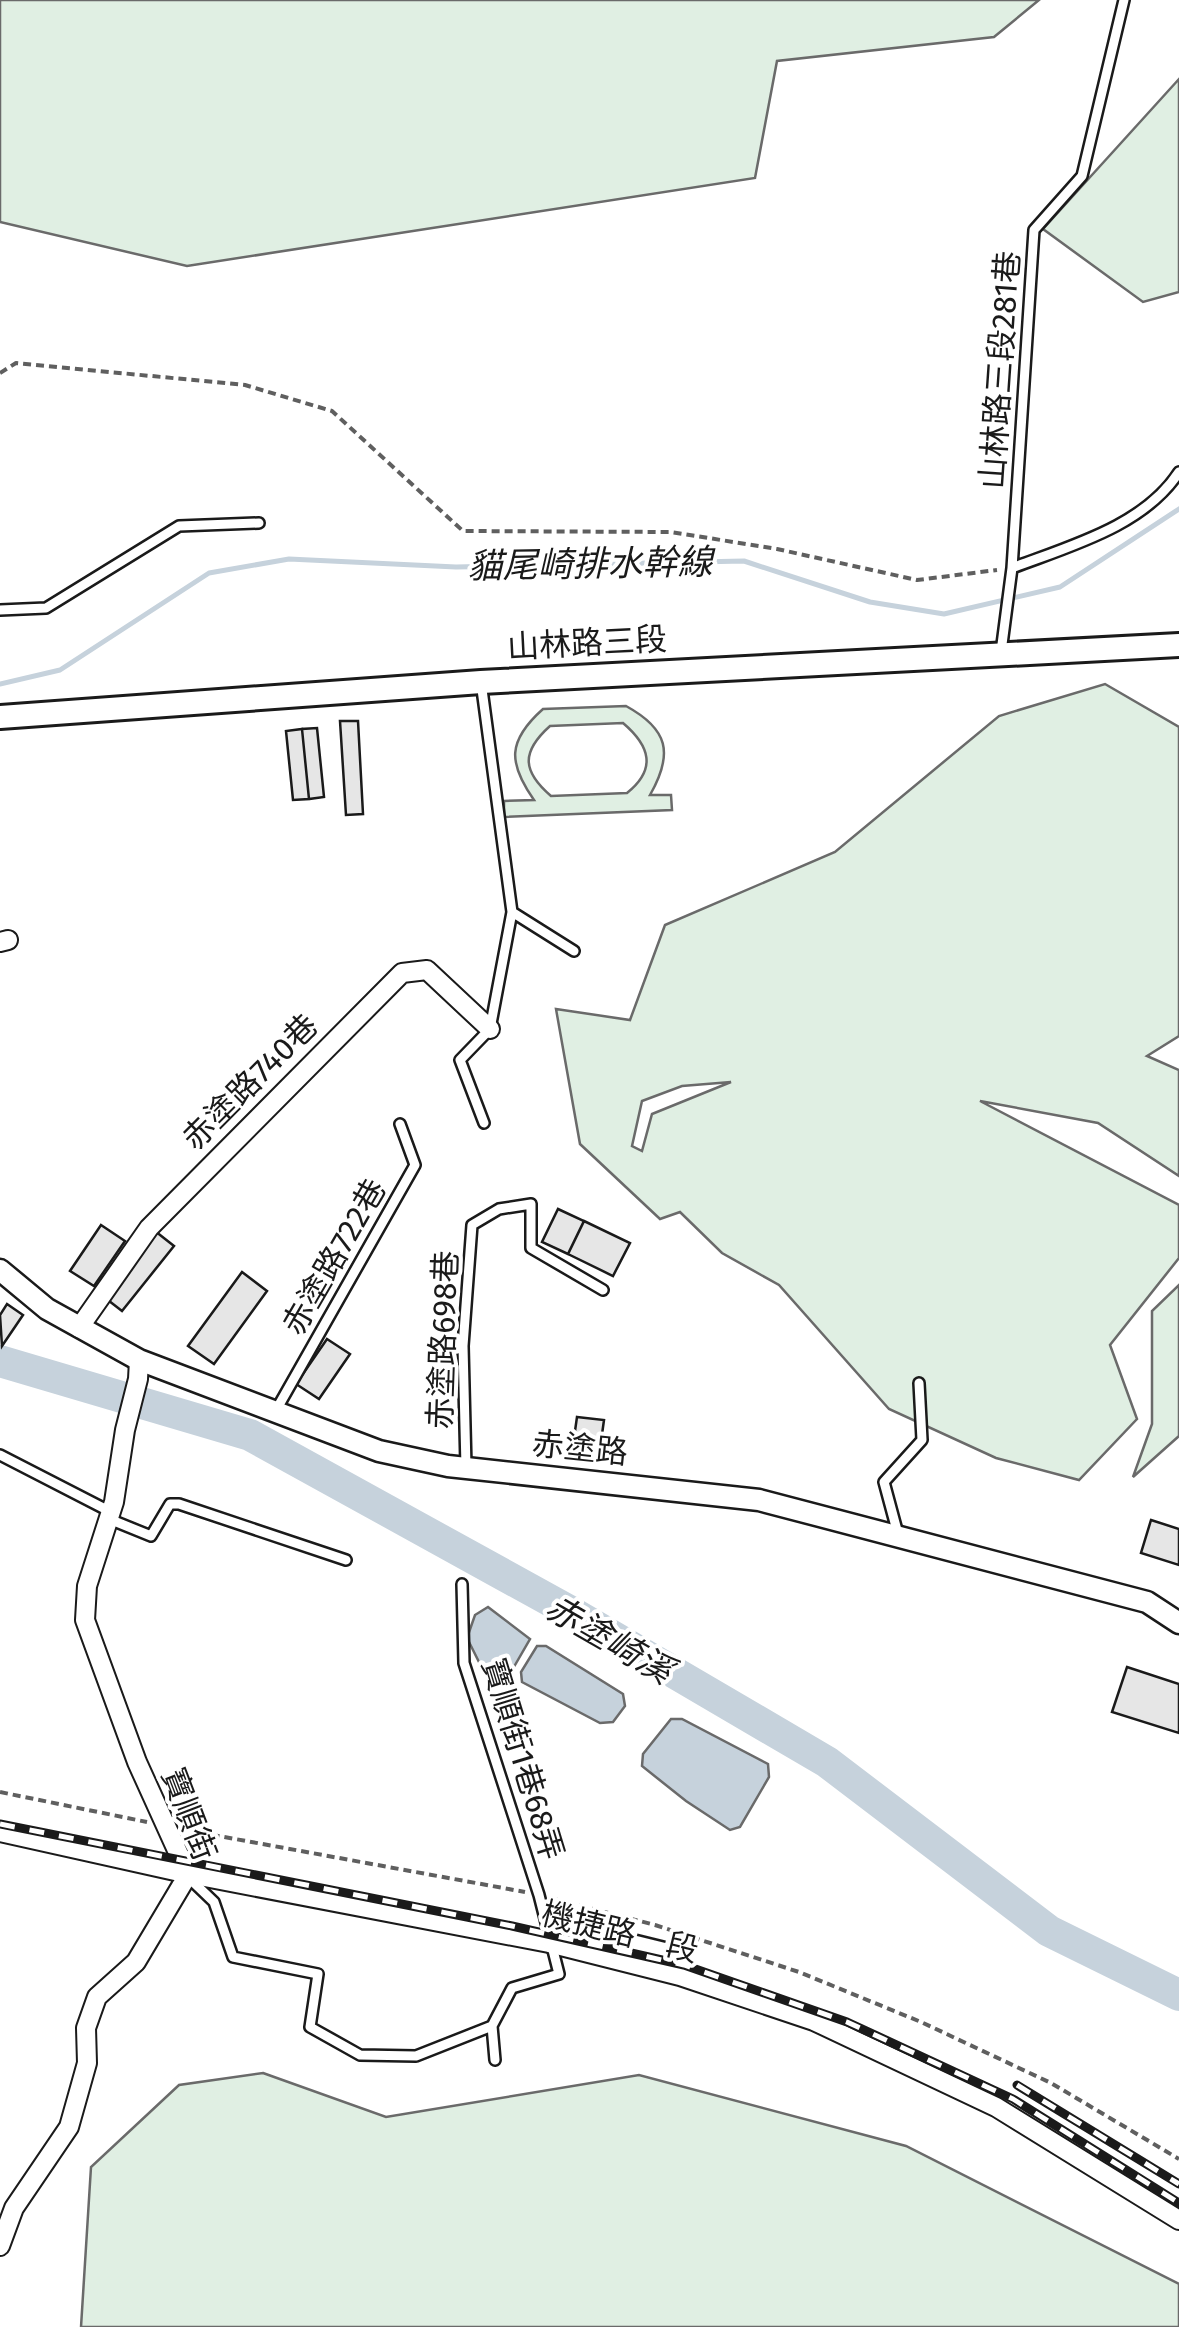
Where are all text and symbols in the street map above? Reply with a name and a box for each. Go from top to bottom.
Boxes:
street label: 山林路三段281巷 [973,250,1027,490]
water label: 貓尾崎排水幹線 [467,541,717,587]
street label: 山林路三段 [506,620,668,666]
street label: 赤塗路740巷 [174,1006,326,1158]
street label: 赤塗路722巷 [274,1172,394,1342]
street label: 赤塗路698巷 [421,1250,465,1430]
street label: 赤塗路 [530,1424,630,1472]
water label: 赤塗崎溪 [538,1586,684,1695]
street label: 寶順街1巷68弄 [474,1654,572,1864]
street label: 寶順街 [154,1762,224,1866]
street label: 機捷路一段 [538,1894,702,1970]

